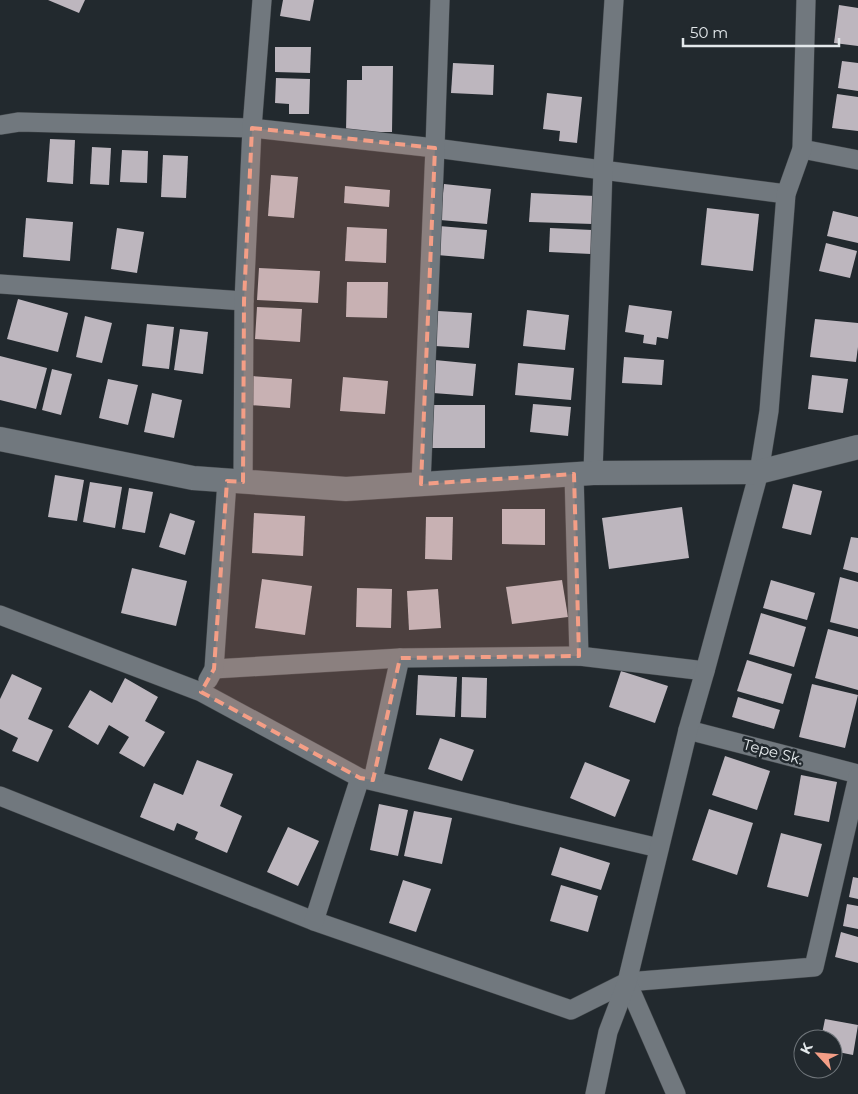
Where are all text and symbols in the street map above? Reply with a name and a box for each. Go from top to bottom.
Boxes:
scale bar [683,15,839,47]
text: 50 m [690,23,728,42]
street label: Tepe Sk. [741,734,805,769]
north arrow [793,1029,843,1079]
text: K [796,1039,817,1057]

